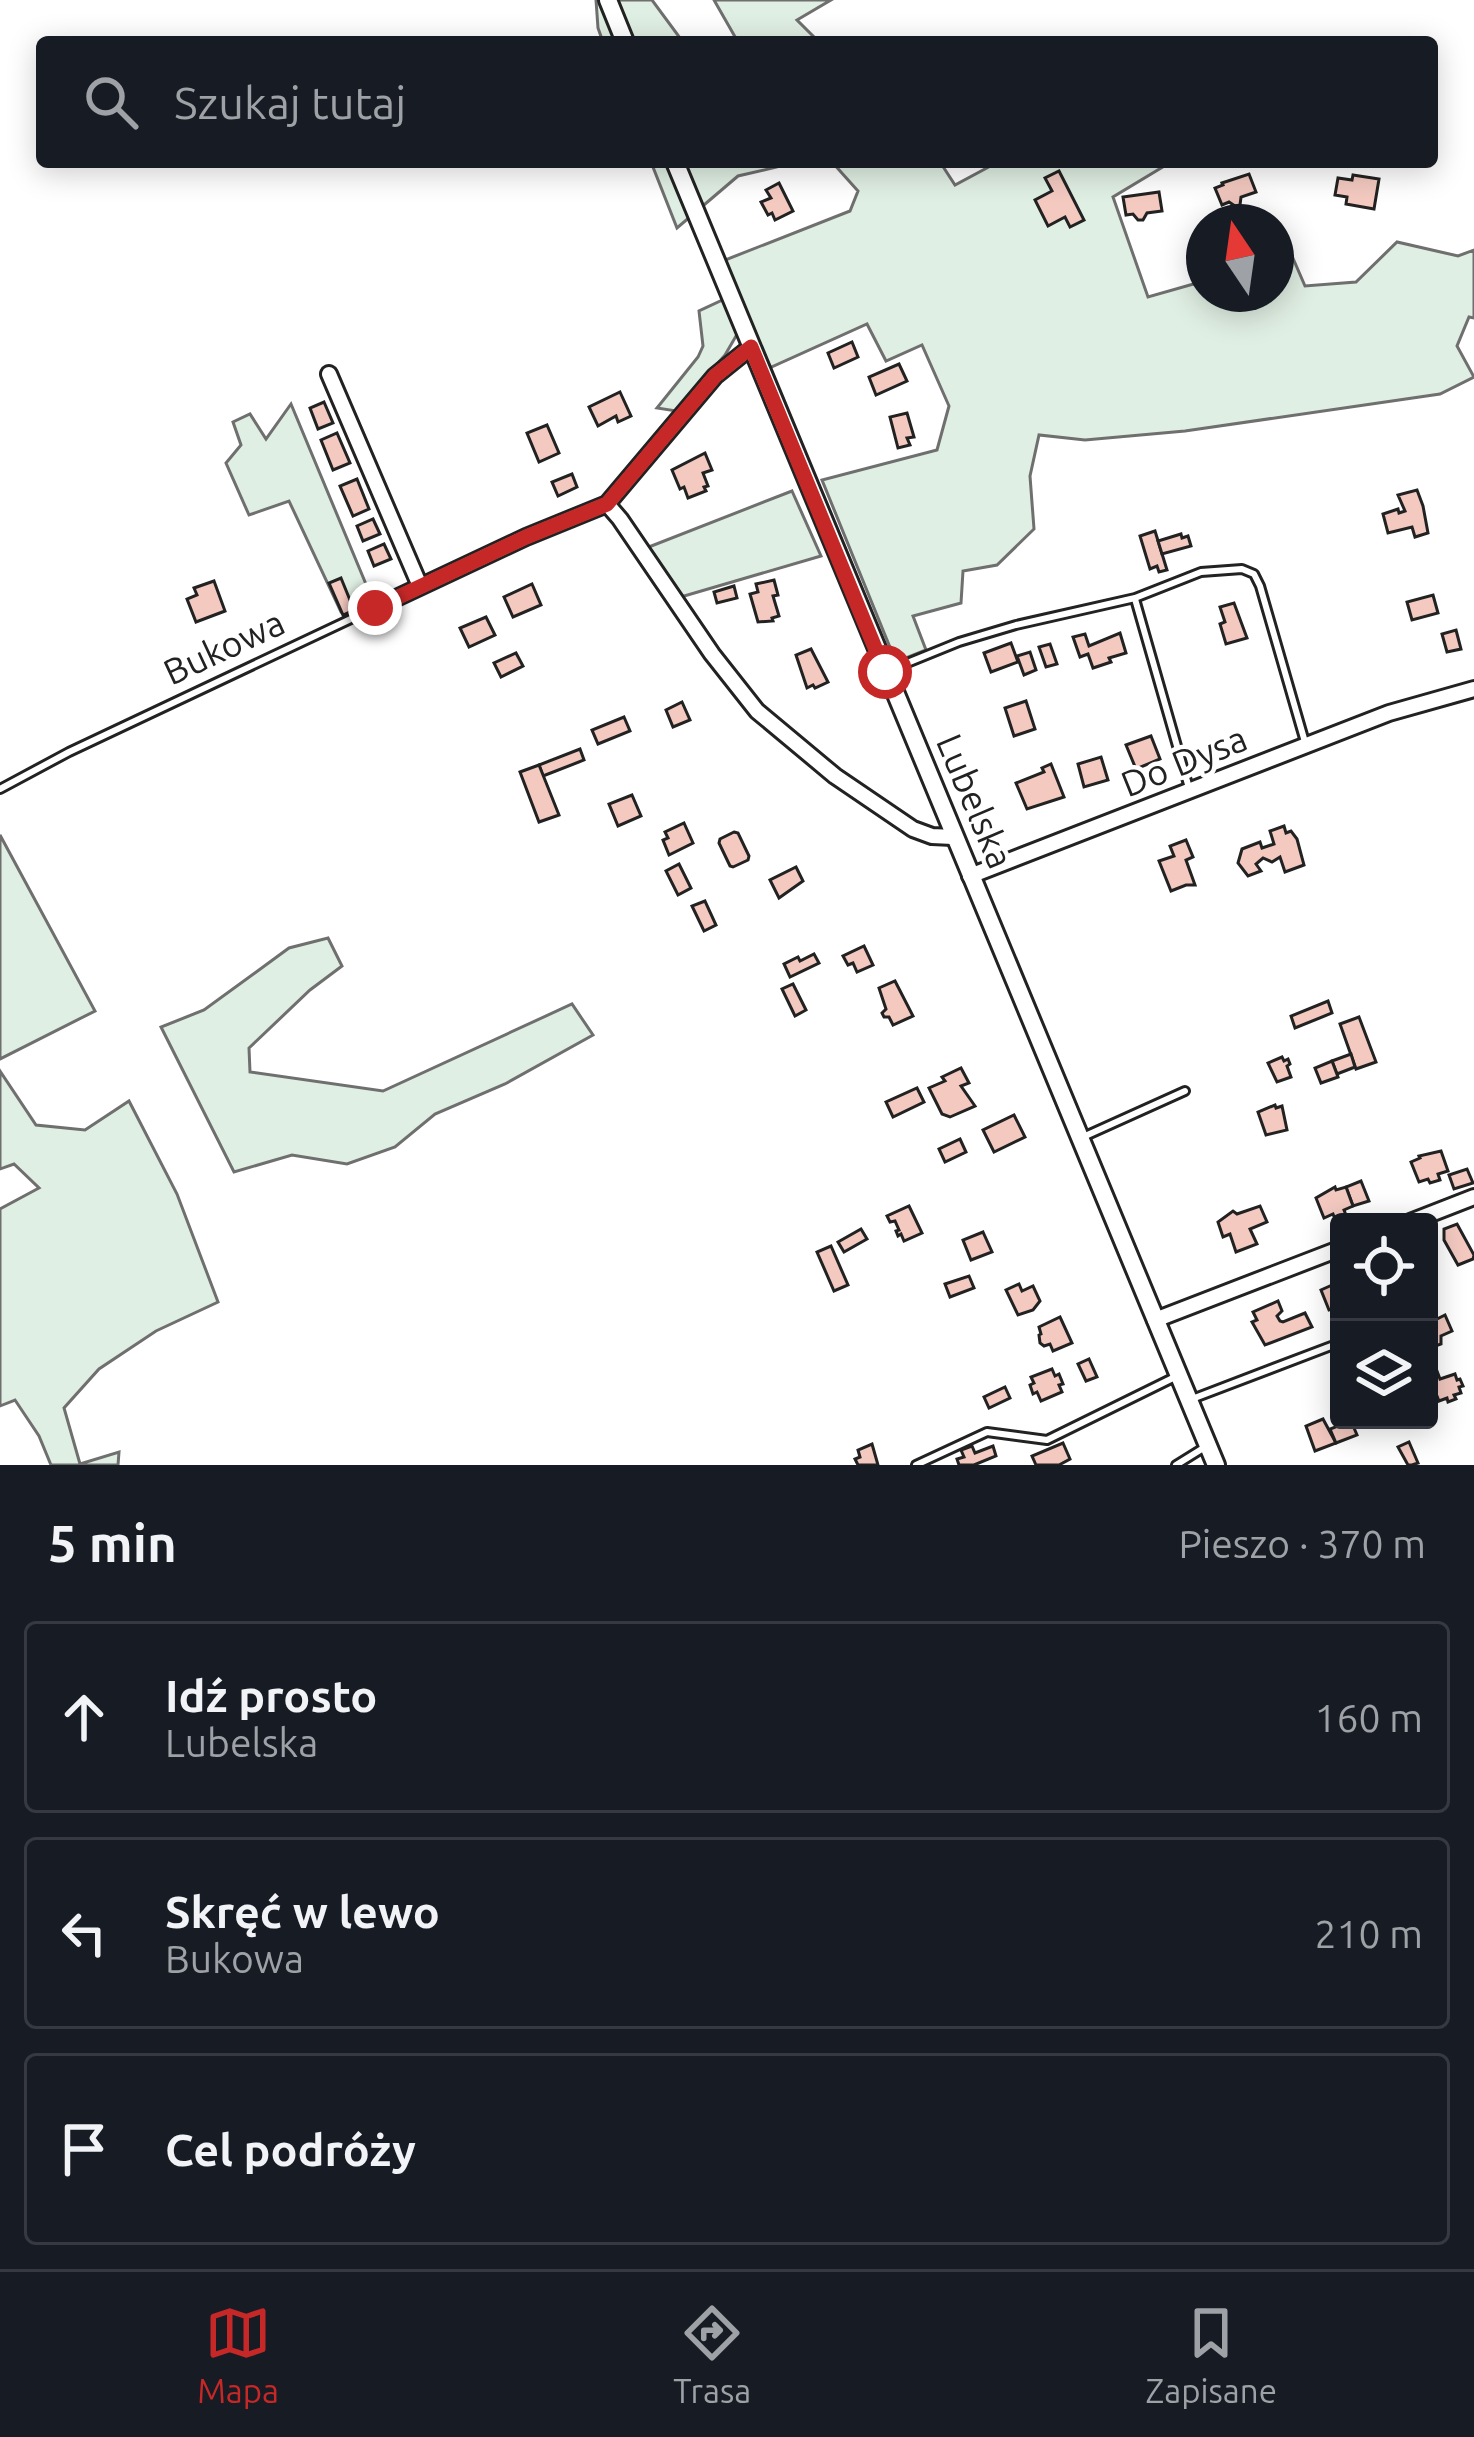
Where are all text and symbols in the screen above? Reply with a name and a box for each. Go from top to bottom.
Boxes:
search box [36,36,1438,168]
icon: search [78,69,144,135]
text: Szukaj tutaj [174,77,406,128]
north arrow [1186,204,1294,312]
route end [348,581,402,635]
street label: Bukowa [157,601,291,692]
route start [858,645,912,699]
street label: Do Dysa [1115,717,1253,804]
street label: Lubelska [929,728,1022,874]
map controls [1330,1213,1438,1429]
button: locate [1330,1213,1438,1321]
button: layers [1330,1321,1438,1429]
text: 5 min [48,1514,177,1572]
text: Pieszo · 370 m [1178,1522,1426,1565]
text: Idź prosto [165,1670,377,1721]
icon: ahead [51,1684,117,1750]
text: 160 m [1314,1696,1423,1739]
text: Lubelska [165,1721,318,1764]
text: Skręć w lewo [165,1886,440,1937]
icon: left [51,1900,117,1966]
text: 210 m [1314,1912,1423,1955]
text: Bukowa [165,1937,304,1980]
icon: arrive [51,2116,117,2182]
text: Cel podróży [165,2124,416,2175]
tab: Mapa [197,2300,279,2409]
tab: Trasa [673,2300,751,2409]
tab: Zapisane [1146,2300,1277,2409]

